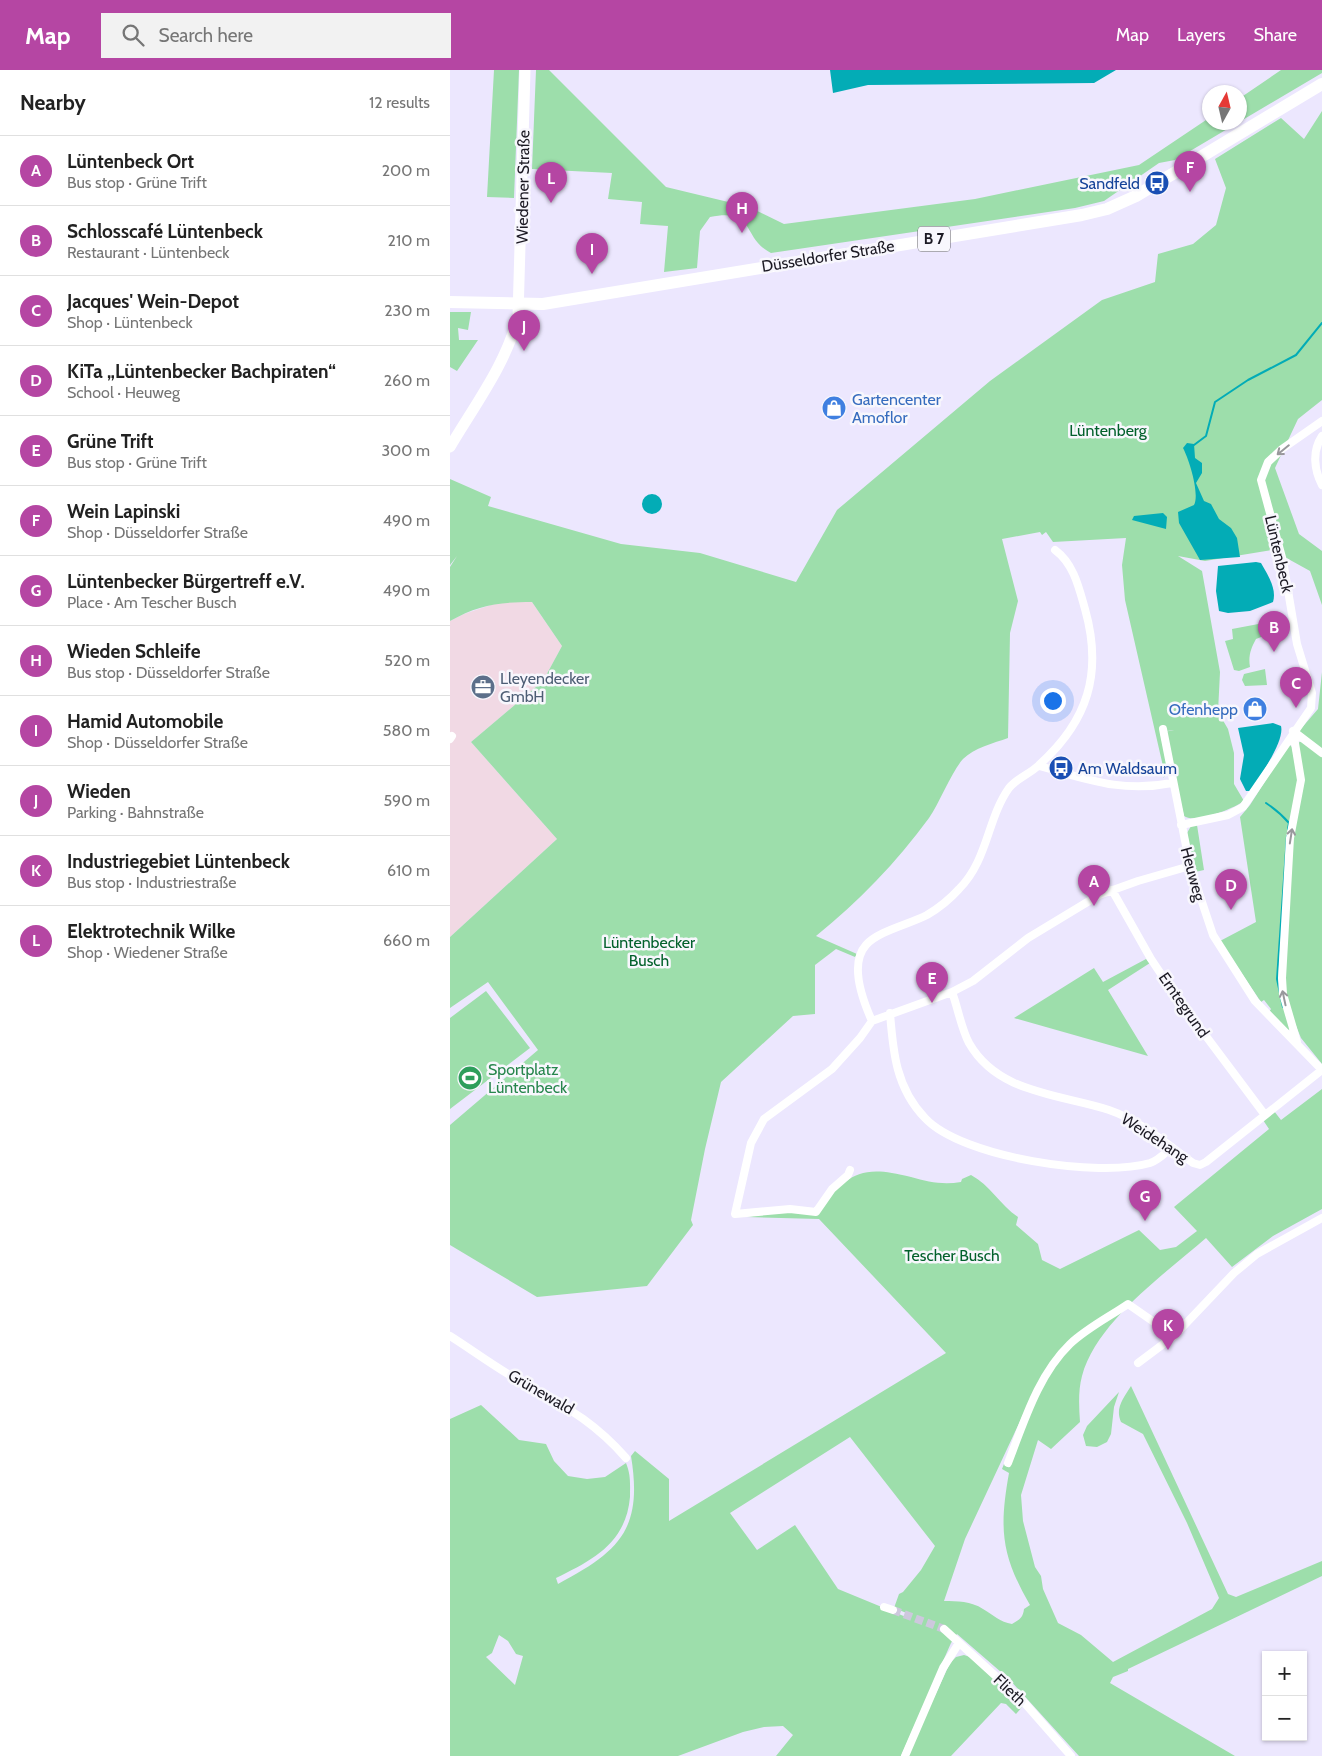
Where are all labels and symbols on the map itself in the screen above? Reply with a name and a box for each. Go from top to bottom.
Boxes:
north arrow [1202,85,1247,130]
street label: Wiedener Straße [513,130,533,244]
pin: F [1174,151,1206,192]
pin: L [535,162,567,203]
bus stop icon: Sandfeld [1144,170,1170,196]
place label: Sandfeld [1079,174,1140,193]
pin: H [726,192,758,233]
road number: B 7 [918,226,950,252]
pin: I [576,233,608,274]
street label: Düsseldorfer Straße [760,236,896,276]
pin: J [508,310,540,351]
place label: Gartencenter Amoflor [852,390,942,427]
shop icon: Gartencenter Amoflor [821,395,847,421]
park label: Lüntenberg [1069,421,1148,440]
one-way arrow [1277,444,1290,455]
street label: Lüntenbeck [1261,513,1297,595]
pin: B [1258,611,1290,652]
pin: C [1280,667,1312,708]
place label: Lleyendecker GmbH [500,669,590,706]
office icon: Lleyendecker GmbH [470,674,496,700]
your location [1040,688,1066,714]
shop icon: Ofenhepp [1242,696,1268,722]
place label: Ofenhepp [1169,700,1238,719]
bus stop icon: Am Waldsaum [1048,755,1074,781]
place label: Am Waldsaum [1078,759,1177,778]
one-way arrow [1287,828,1297,844]
street label: Heuweg [1177,845,1210,904]
pin: A [1078,865,1110,906]
pin: D [1215,869,1247,910]
park label: Lüntenbecker Busch [603,933,696,970]
pin: E [916,962,948,1003]
street label: Erntegrund [1155,969,1213,1041]
one-way arrow [1279,990,1289,1006]
place label: Sportplatz Lüntenbeck [488,1060,568,1097]
sports icon: Sportplatz Lüntenbeck [457,1065,483,1091]
street label: Weidehang [1118,1109,1193,1167]
pin: G [1129,1180,1161,1221]
park label: Tescher Busch [904,1246,1000,1265]
pin: K [1152,1309,1184,1350]
street label: Grünewald [505,1366,577,1418]
street label: Flieth [990,1670,1030,1710]

